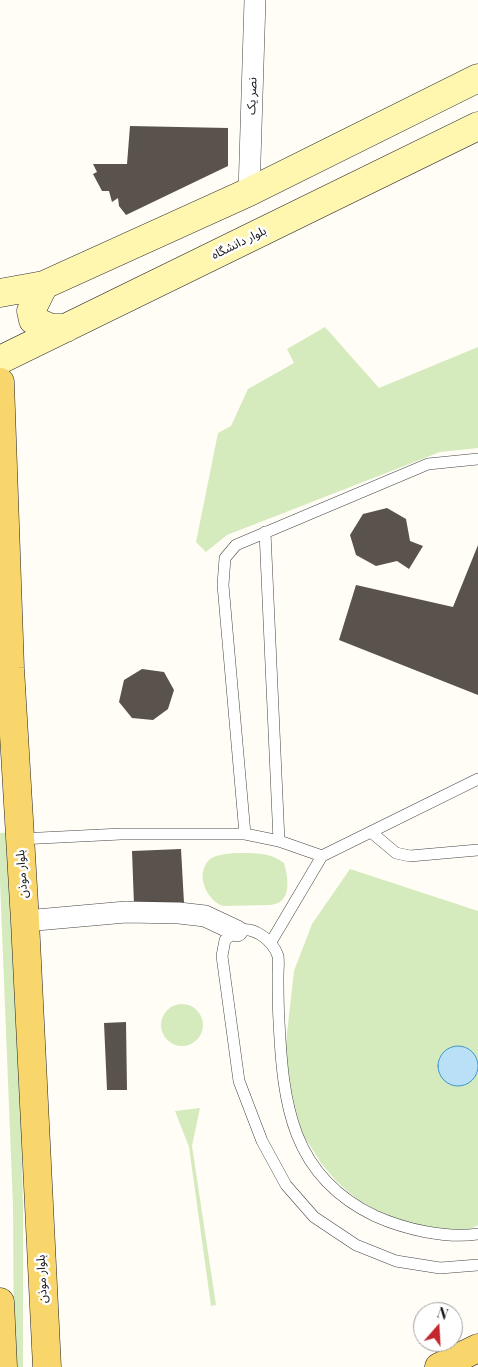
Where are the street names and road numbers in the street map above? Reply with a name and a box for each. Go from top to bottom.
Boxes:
street label: نصر یک [244,77,260,115]
street label: بلوار دانشگاه [209,224,269,262]
street label: بلوار موذن [13,849,31,899]
street label: بلوار موذن [34,1254,50,1304]

